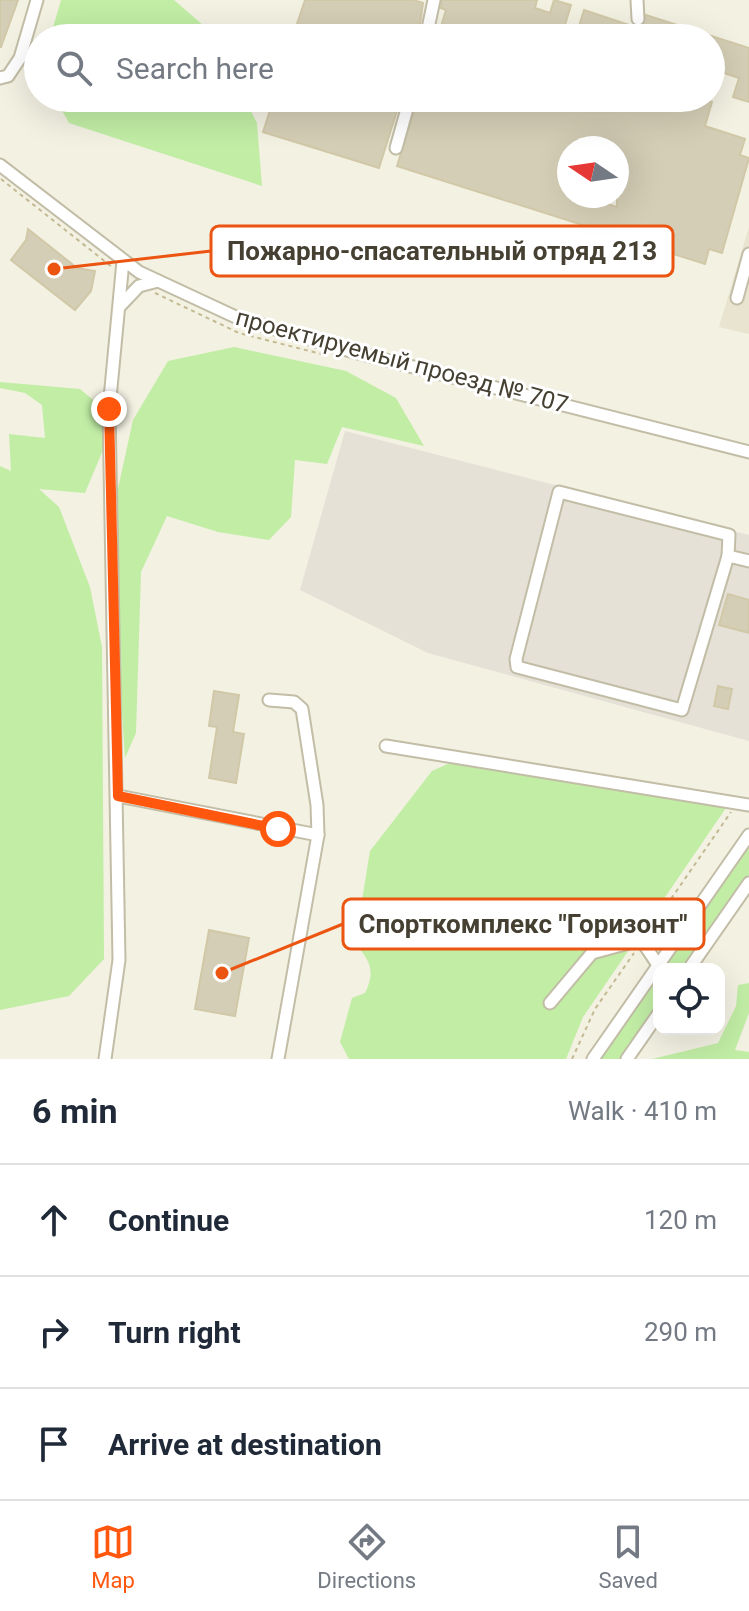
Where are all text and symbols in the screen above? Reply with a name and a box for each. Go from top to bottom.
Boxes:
search box [24,24,725,112]
icon: search [52,46,96,90]
text: Search here [116,51,274,86]
north arrow [557,136,629,208]
callout: Пожарно-спасательный отряд 213 [211,226,673,276]
text: Пожарно-спасательный отряд 213 [227,236,657,266]
street label: проектируемый проезд № 707 [233,303,571,419]
route end [91,391,127,427]
route start [260,811,296,847]
callout: Спорткомплекс "Горизонт" [343,899,704,949]
text: Спорткомплекс "Горизонт" [358,909,688,939]
map controls [653,963,725,1035]
button: locate [653,963,725,1035]
text: 6 min [32,1091,117,1131]
text: Walk · 410 m [568,1096,717,1126]
icon: ahead [32,1198,76,1242]
text: Continue [108,1203,229,1238]
text: 120 m [644,1205,717,1235]
icon: right [32,1310,76,1354]
text: Turn right [108,1315,241,1350]
text: 290 m [644,1317,717,1347]
icon: arrive [32,1422,76,1466]
text: Arrive at destination [108,1427,382,1462]
tab: Map [91,1520,135,1593]
tab: Directions [317,1520,416,1593]
tab: Saved [598,1520,658,1593]

